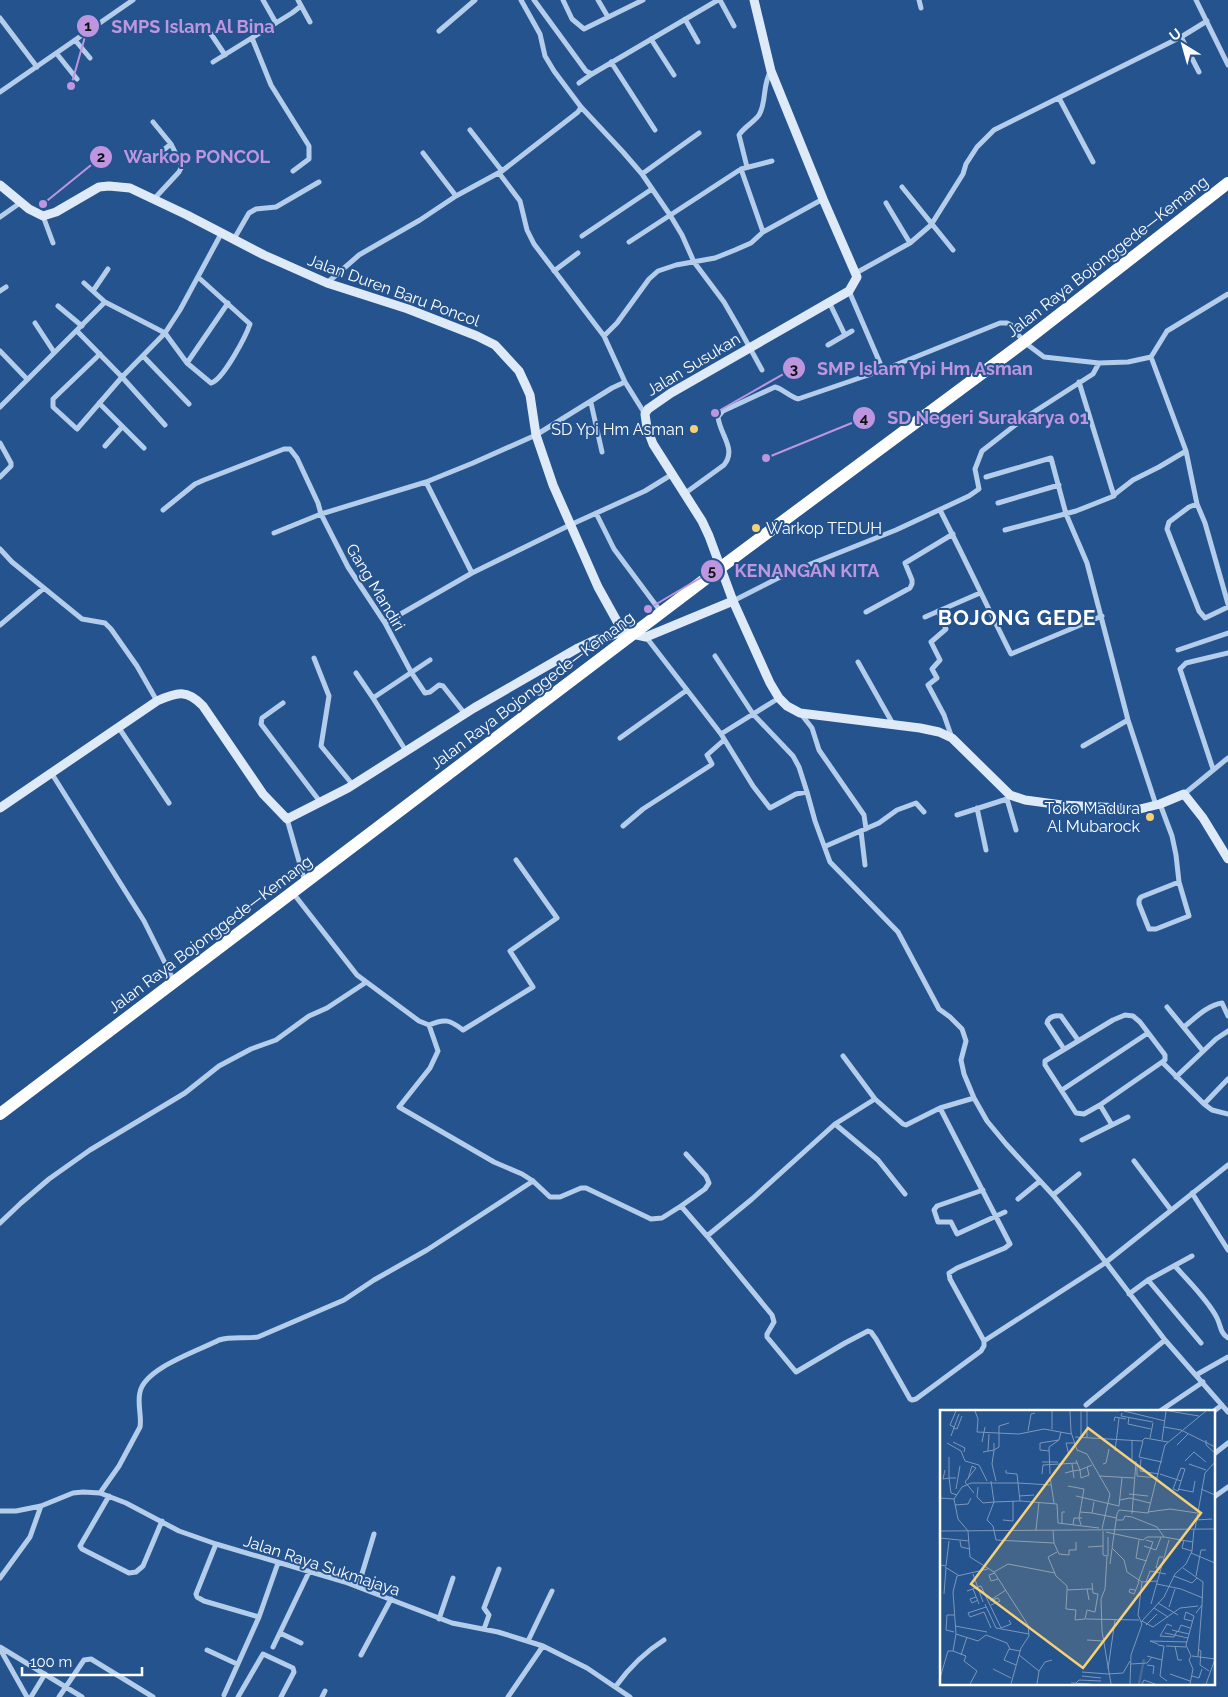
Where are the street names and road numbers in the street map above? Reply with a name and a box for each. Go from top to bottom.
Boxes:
street label: Jalan Raya Bojonggede—Kemang [1003,172,1212,341]
street label: Jalan Duren Baru Poncol [305,250,483,331]
street label: Jalan Susukan [643,329,743,400]
street label: Gang Mandiri [342,540,409,634]
street label: Jalan Raya Bojonggede—Kemang [427,608,638,773]
street label: Jalan Raya Bojonggede—Kemang [105,852,316,1017]
street label: Jalan Raya Sukmajaya [241,1531,402,1600]

